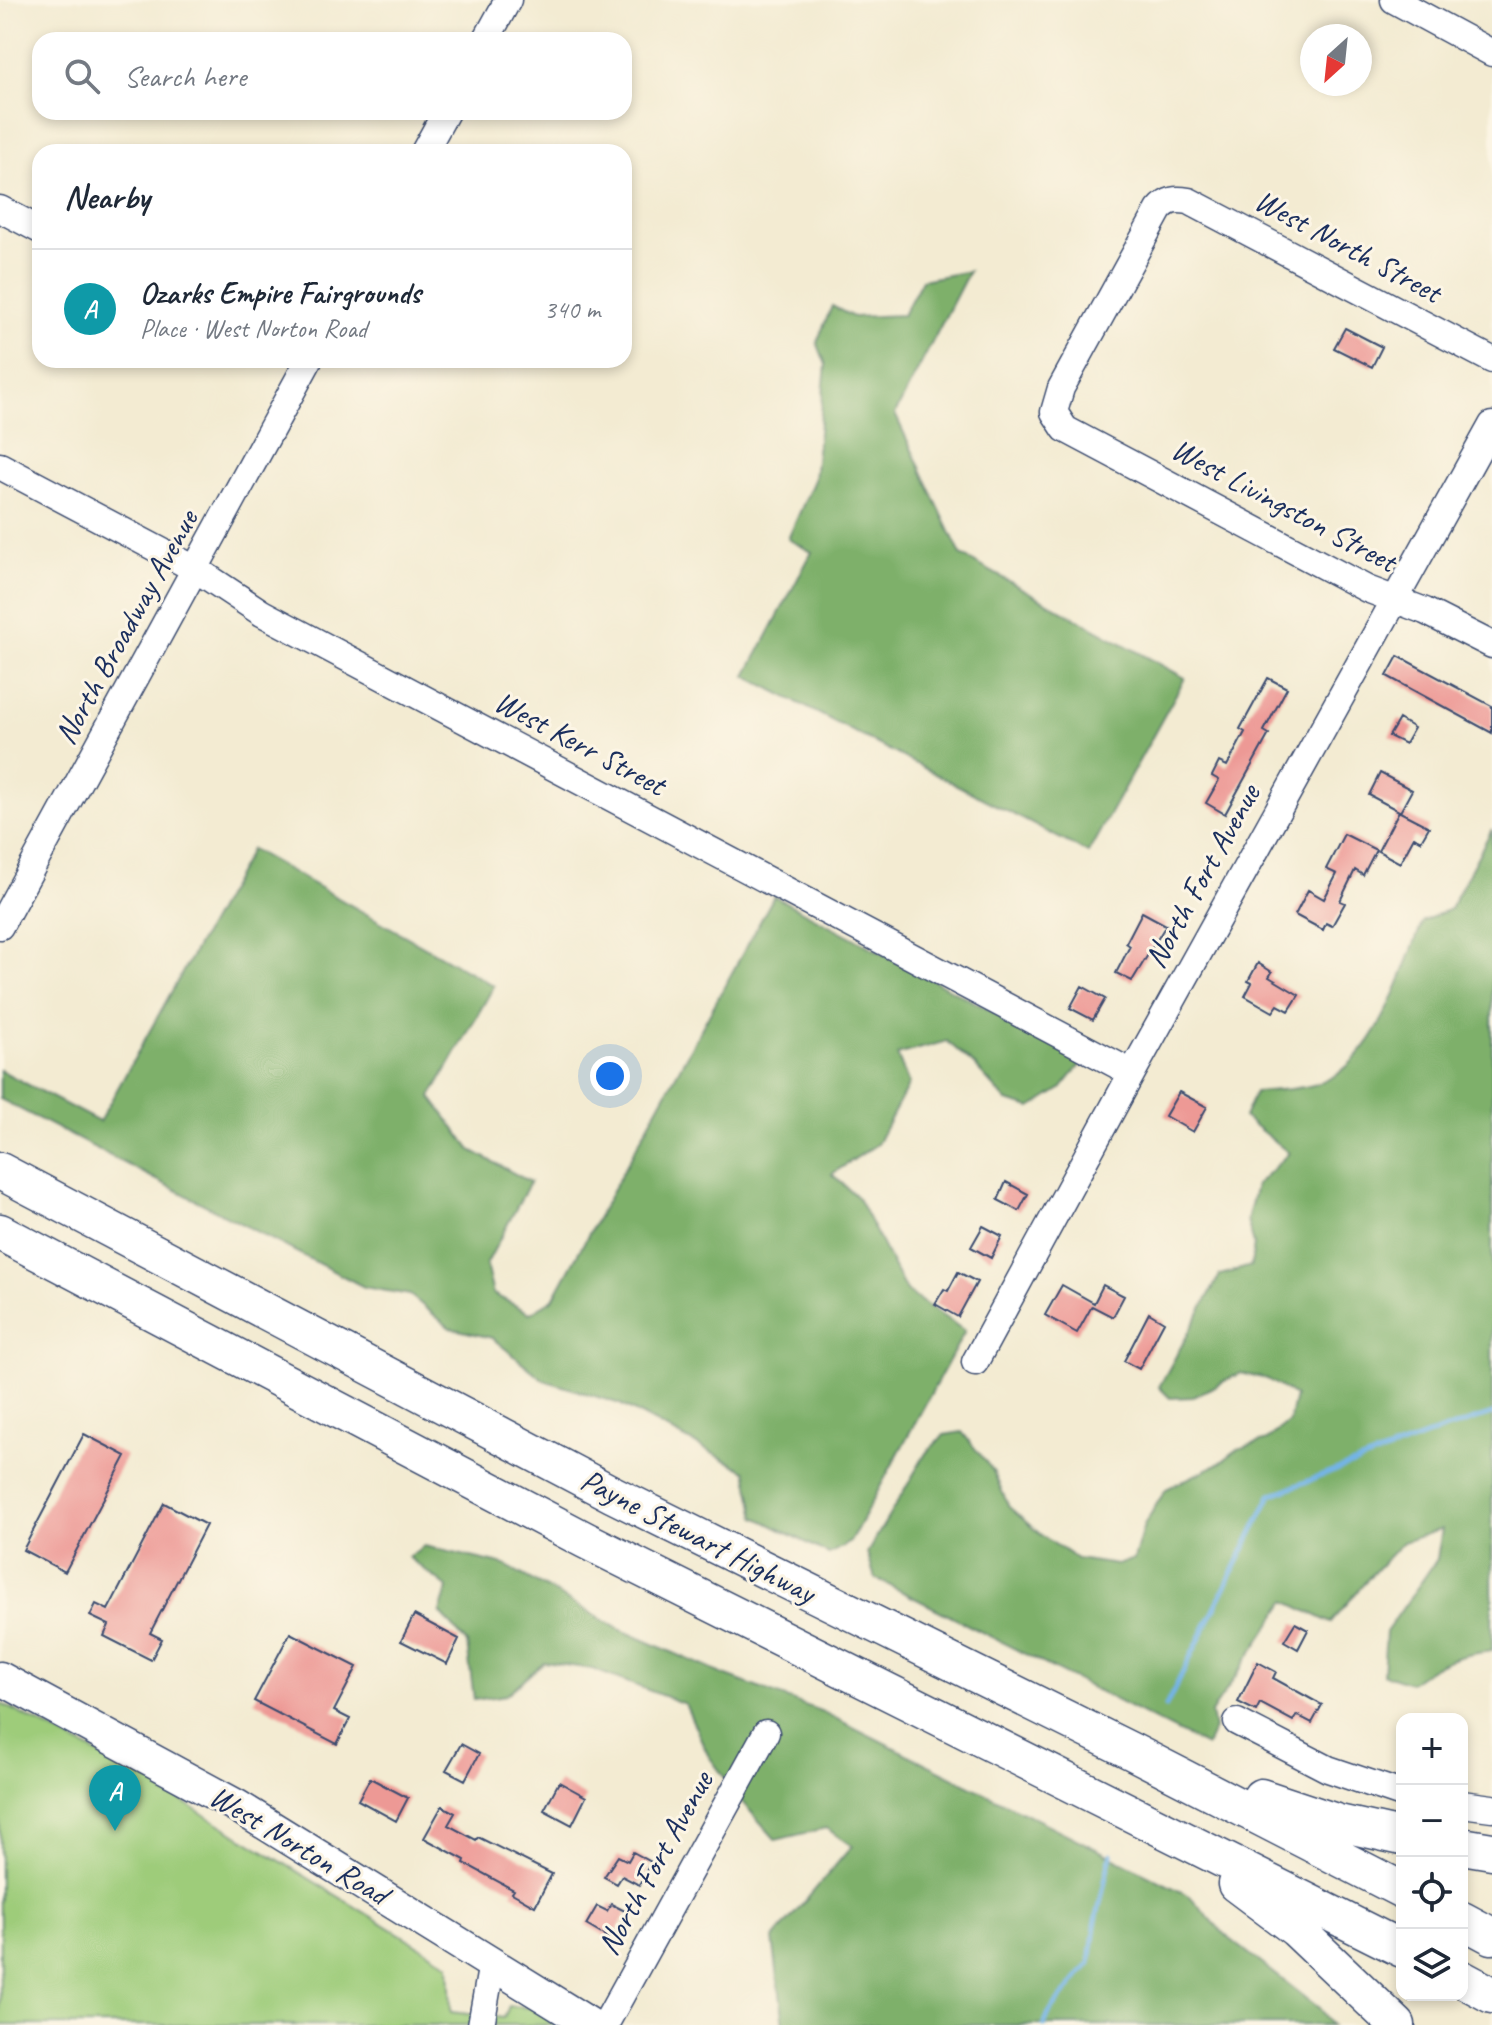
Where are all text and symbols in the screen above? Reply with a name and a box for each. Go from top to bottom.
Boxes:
north arrow [1300,24,1372,96]
search box [32,32,632,120]
icon: search [60,54,104,98]
text: Search here [124,57,246,95]
text: Nearby [64,175,150,218]
street label: West North Street [1248,180,1451,314]
text: Ozarks Empire Fairgrounds [140,274,421,312]
text: A [83,293,97,326]
text: 340 m [544,293,600,326]
text: Place · West Norton Road [140,312,367,345]
street label: West Livingston Street [1164,428,1407,583]
street label: North Broadway Avenue [45,500,209,751]
street label: West Kerr Street [488,681,675,807]
street label: North Fort Avenue [1135,775,1271,975]
your location [590,1056,630,1096]
street label: Payne Stewart Highway [574,1459,825,1614]
map controls [1396,1713,1468,2001]
button: + [1396,1713,1468,1785]
street label: North Fort Avenue [588,1762,724,1962]
pin: A [89,1765,141,1831]
street label: West Norton Road [202,1776,400,1917]
button: − [1396,1785,1468,1857]
button: locate [1396,1857,1468,1929]
button: layers [1396,1929,1468,2001]

